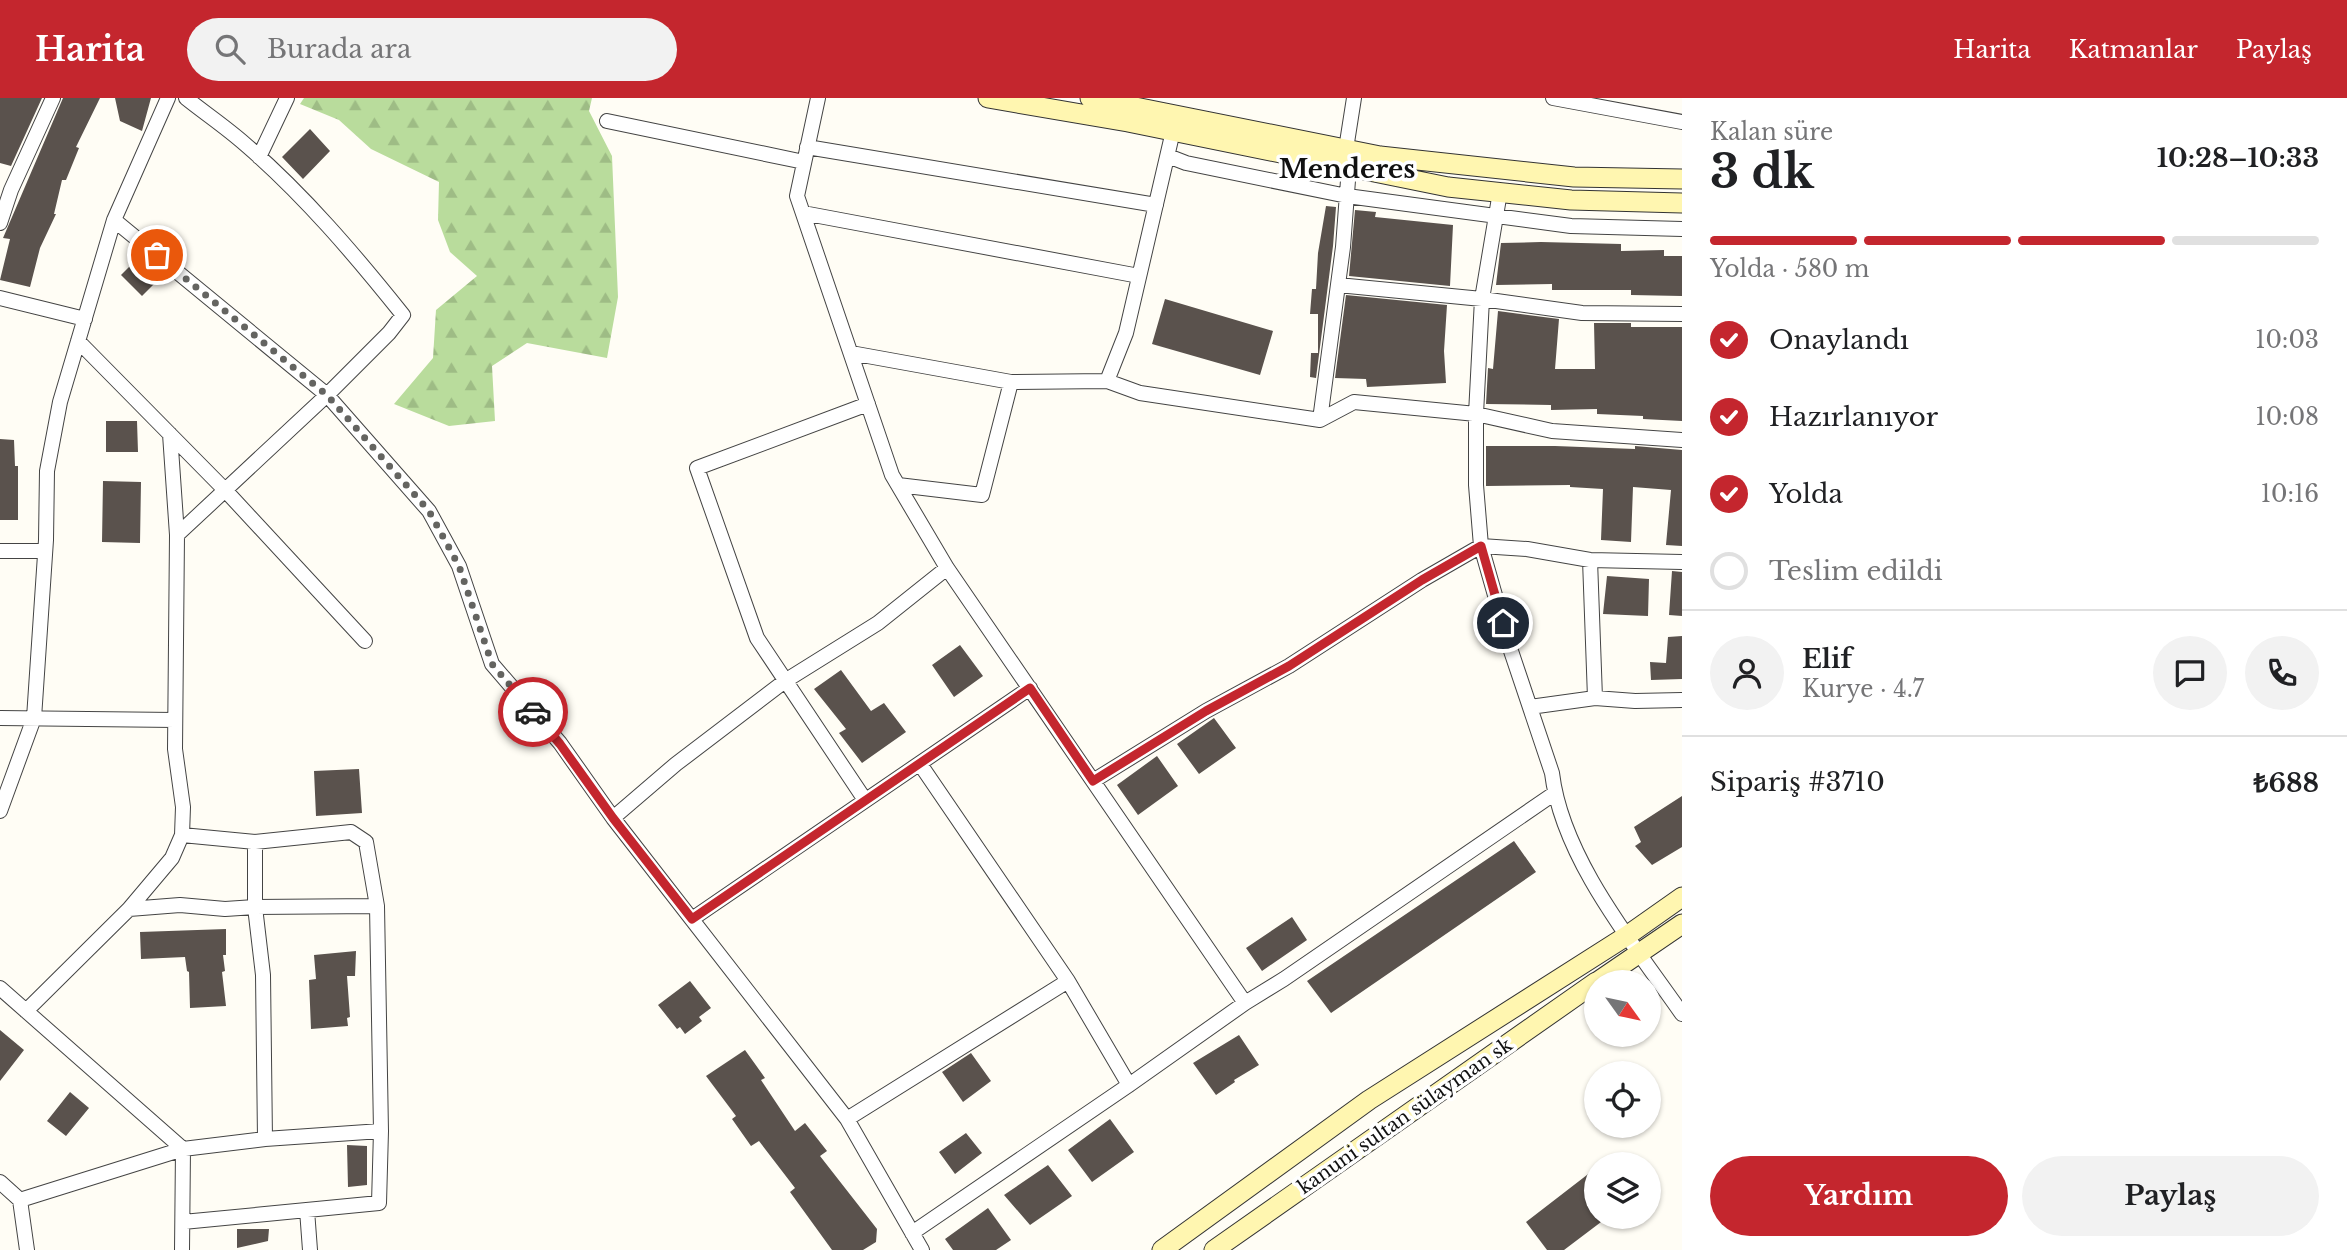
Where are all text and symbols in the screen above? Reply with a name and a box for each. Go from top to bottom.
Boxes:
search box [187,18,677,81]
text: Harita [35,29,145,70]
icon: search [211,30,249,68]
text: Burada ara [267,33,411,65]
text: Harita [1953,35,2031,64]
text: Katmanlar [2069,35,2198,64]
text: Paylaş [2236,35,2312,64]
text: Kalan süre [1710,118,1833,146]
text: 10:28–10:33 [2157,142,2319,174]
text: 3 dk [1710,143,1814,200]
district label: Menderes [1279,153,1415,185]
pin [127,225,187,285]
icon: bag [138,236,176,274]
text: Yolda · 580 m [1710,255,1870,283]
icon: check [1710,321,1748,359]
text: Onaylandı [1769,324,1909,356]
text: 10:03 [2255,326,2319,354]
icon: check [1710,398,1748,436]
text: Hazırlanıyor [1769,401,1938,433]
text: 10:08 [2255,403,2319,431]
icon: check [1710,475,1748,513]
text: Yolda [1769,478,1843,510]
text: 10:16 [2261,480,2319,508]
text: Teslim edildi [1769,555,1943,587]
pin [1473,593,1533,653]
icon: home [1484,604,1522,642]
button: person [1710,636,1784,710]
button: chat [2153,636,2227,710]
button: phone [2245,636,2319,710]
text: Elif [1802,643,1852,675]
text: Kurye · 4.7 [1802,675,1924,703]
courier [498,677,568,747]
icon: car [514,693,552,731]
text: Sipariş #3710 [1710,766,1885,798]
text: ₺688 [2254,767,2319,799]
north arrow [1584,970,1661,1046]
map controls [1584,970,1661,1229]
street label: kanuni sultan sülayman sk [1293,1033,1517,1199]
button: locate [1584,1061,1661,1138]
button: layers [1584,1152,1661,1229]
button: Yardım [1710,1156,2008,1236]
button: Paylaş [2022,1156,2319,1236]

